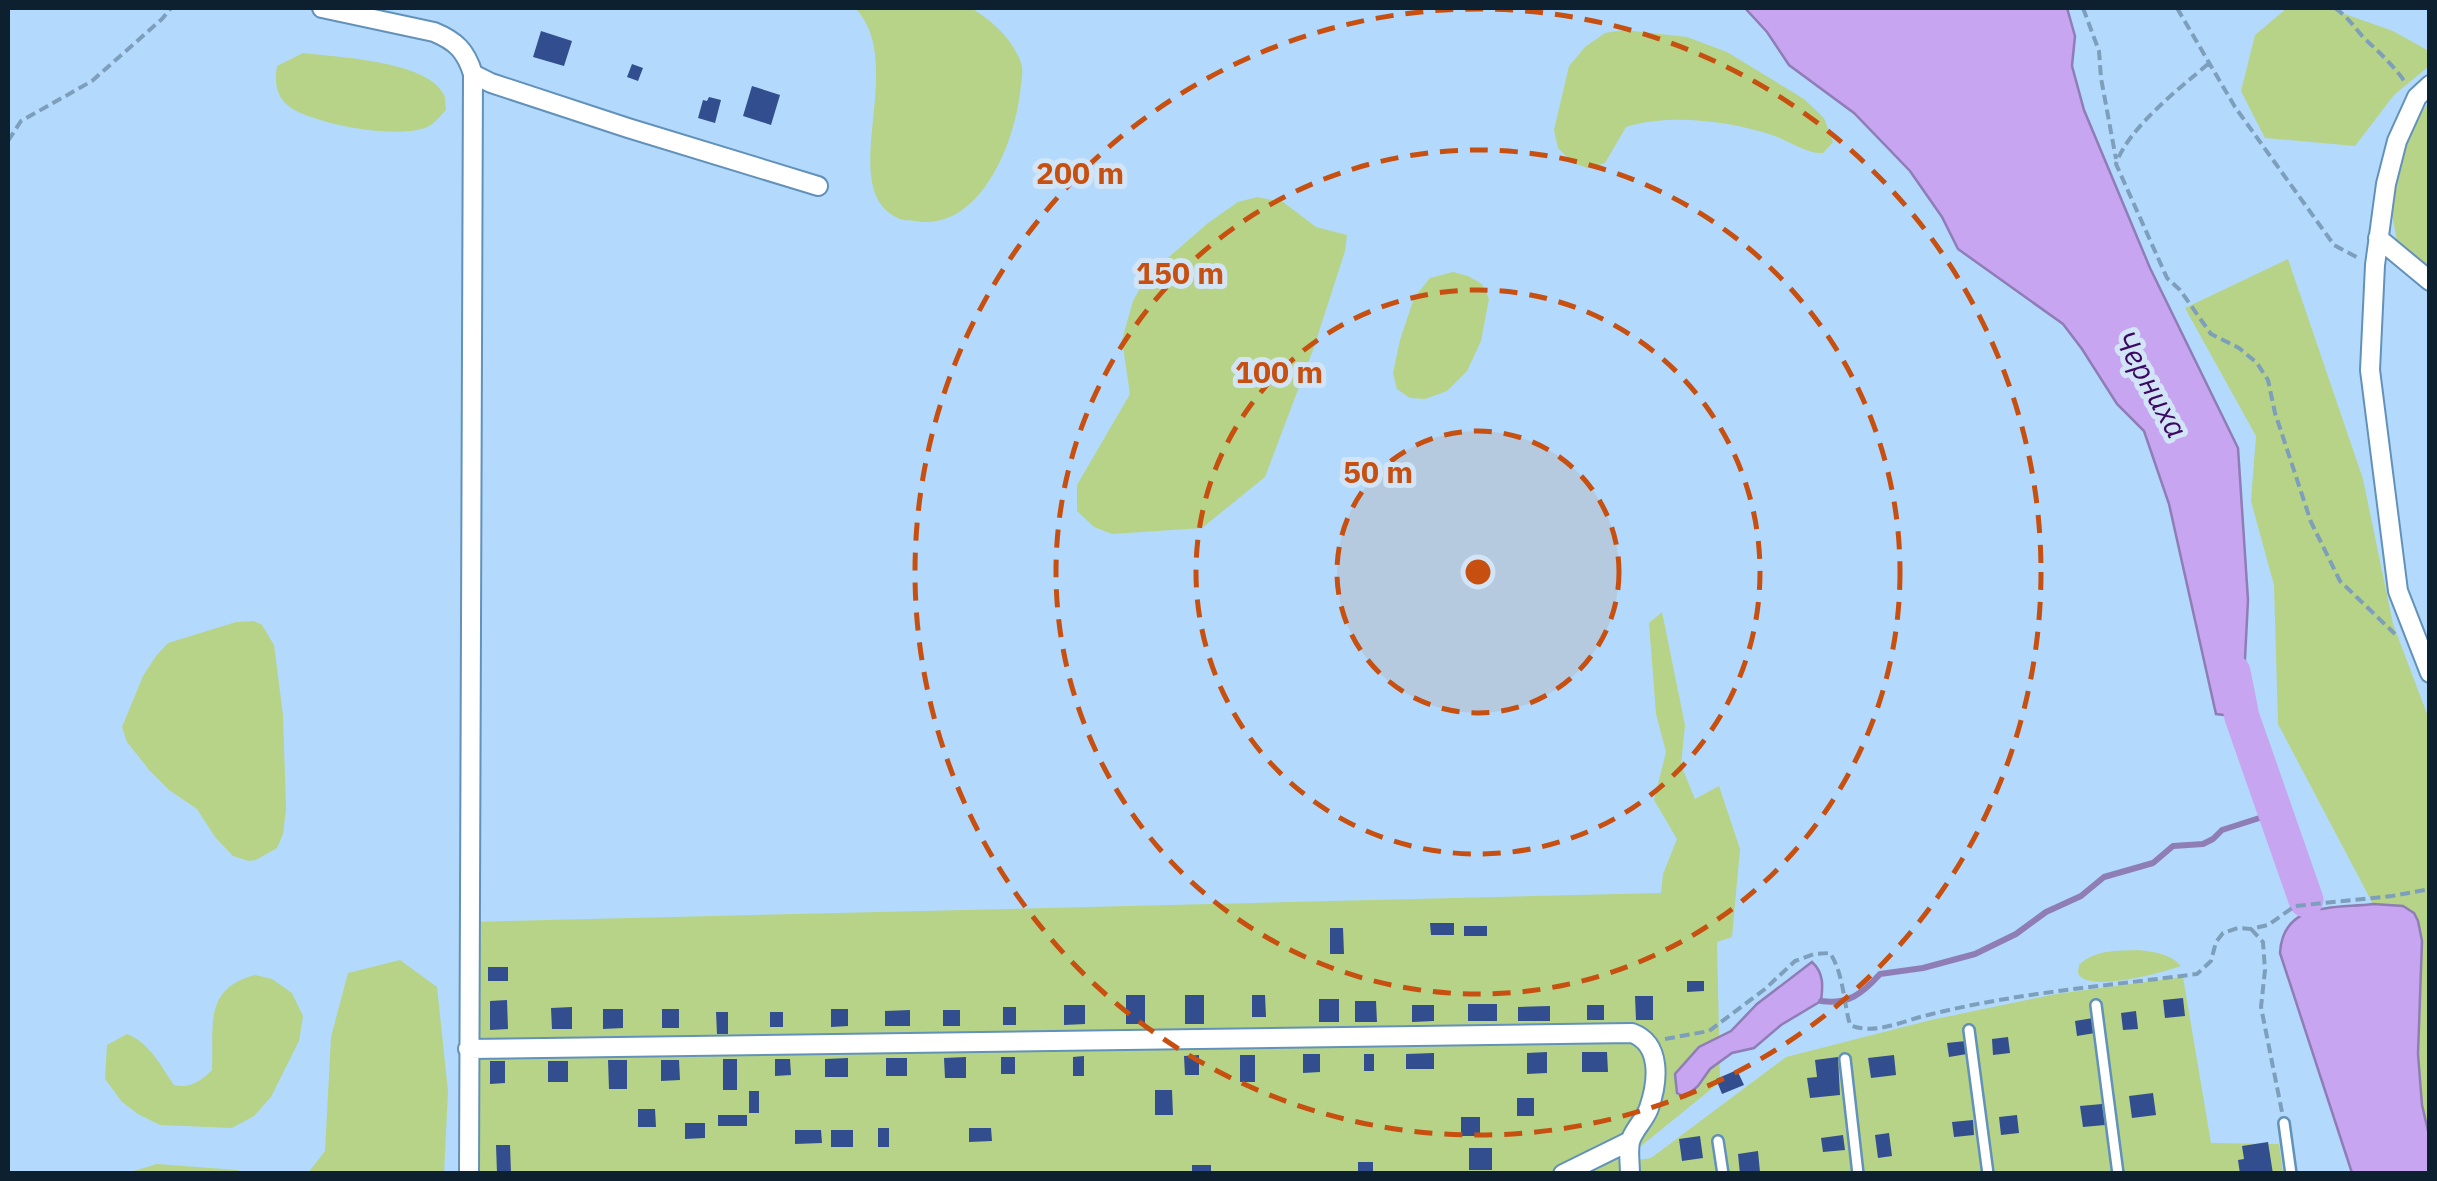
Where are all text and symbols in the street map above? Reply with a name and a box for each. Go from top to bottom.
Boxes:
text: 200 m [1036,153,1124,192]
text: 150 m [1136,253,1224,292]
water label: Черниха [2107,323,2197,445]
text: 100 m [1235,352,1323,391]
text: 50 m [1343,452,1413,491]
centre of rings [1460,554,1496,590]

